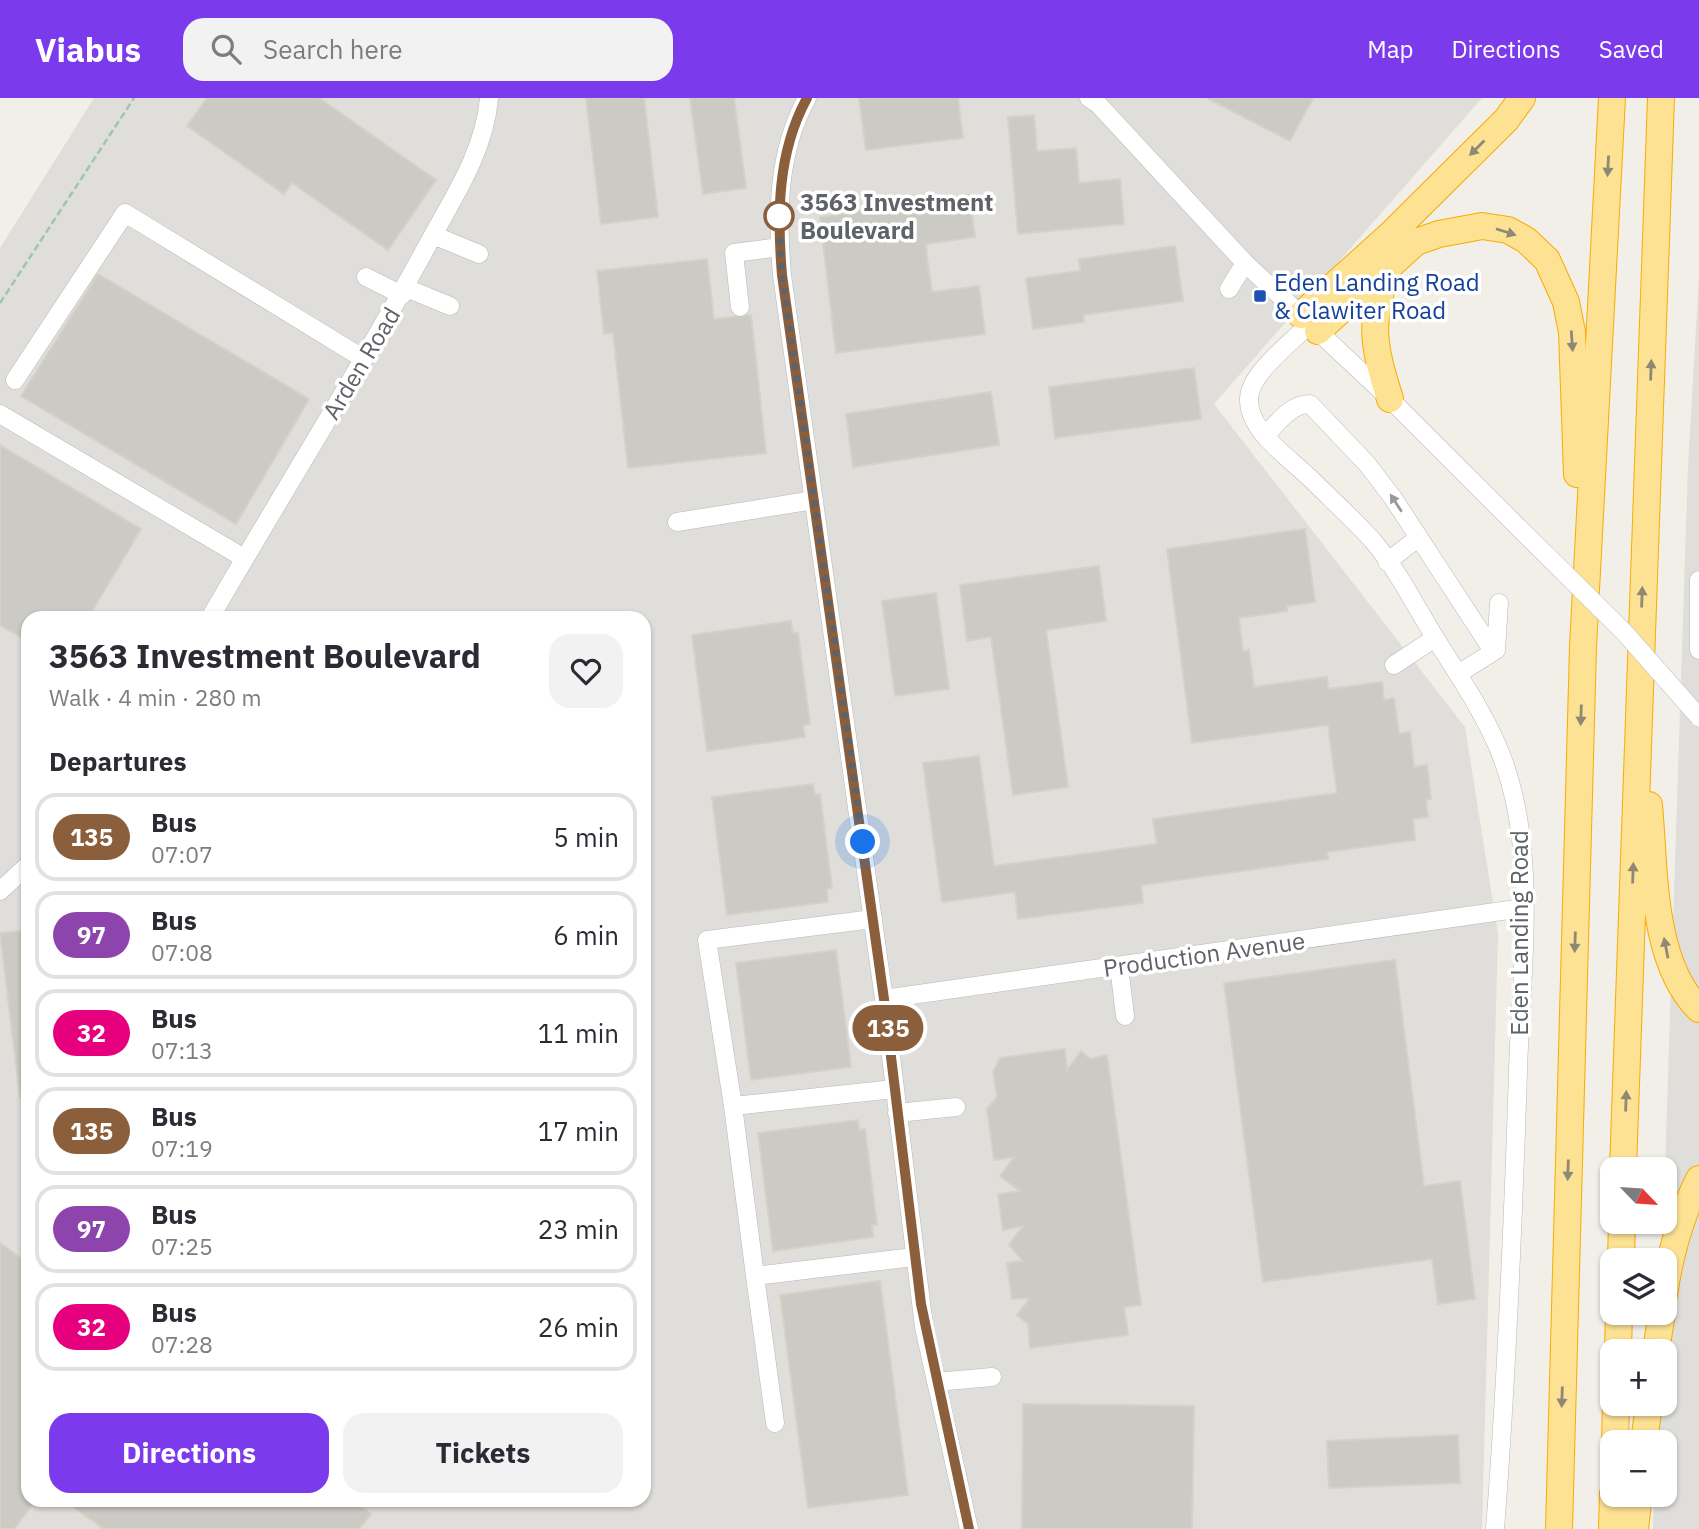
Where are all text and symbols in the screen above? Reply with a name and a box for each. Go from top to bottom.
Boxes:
search box [183,18,673,81]
text: Viabus [35,28,141,71]
icon: search [207,30,245,68]
text: Search here [263,32,402,66]
text: Map [1367,33,1413,65]
text: Directions [1451,33,1561,65]
text: Saved [1599,33,1664,65]
one-way arrow [1468,140,1485,157]
one-way arrow [1603,155,1614,177]
place label: 3563 Investment Boulevard [800,186,994,246]
marker: 3563 Investment Boulevard [764,201,794,231]
one-way arrow [1495,227,1516,237]
place label: Eden Landing Road & Clawiter Road [1274,266,1480,326]
marker: Eden Landing Road & Clawiter Road [1252,288,1268,304]
street label: Arden Road [315,301,407,425]
one-way arrow [1567,330,1578,352]
one-way arrow [1645,358,1656,380]
one-way arrow [1389,494,1403,512]
one-way arrow [1636,586,1648,608]
text: 3563 Investment Boulevard [49,634,481,677]
button: heart [549,634,623,708]
text: Walk · 4 min · 280 m [49,682,262,712]
one-way arrow [1576,704,1587,726]
text: Departures [49,744,187,778]
text: Bus [151,805,197,839]
text: 5 min [553,820,619,854]
text: 135 [70,821,113,853]
your location [845,824,880,859]
street label: Eden Landing Road [1503,830,1535,1036]
text: 07:07 [151,839,213,869]
one-way arrow [1627,862,1638,884]
text: Bus [151,903,197,937]
text: 6 min [553,918,619,952]
text: 97 [77,919,106,951]
street label: Production Avenue [1101,924,1307,984]
one-way arrow [1569,931,1580,953]
text: 07:08 [151,937,213,967]
one-way arrow [1660,937,1671,959]
text: Bus [151,1001,197,1035]
line badge: 135 [848,1005,928,1051]
text: 135 [866,1012,910,1044]
text: 11 min [538,1016,619,1050]
text: 32 [77,1017,106,1049]
text: 07:13 [151,1035,213,1065]
one-way arrow [1620,1090,1631,1112]
text: Bus [151,1099,197,1133]
text: 17 min [538,1114,619,1148]
text: 135 [70,1115,113,1147]
text: 07:19 [151,1133,213,1163]
north arrow [1600,1157,1676,1234]
map controls [1600,1157,1677,1507]
one-way arrow [1563,1159,1574,1181]
text: Bus [151,1197,197,1231]
text: 23 min [538,1212,619,1246]
text: 97 [77,1213,106,1245]
text: 07:25 [151,1231,213,1261]
button: layers [1600,1248,1677,1325]
text: Bus [151,1295,197,1329]
text: 26 min [538,1310,619,1344]
text: 32 [77,1311,106,1343]
text: 07:28 [151,1329,213,1359]
button: + [1600,1339,1677,1416]
one-way arrow [1557,1386,1568,1408]
button: Directions [49,1413,329,1493]
button: Tickets [343,1413,623,1493]
button: − [1600,1430,1677,1507]

